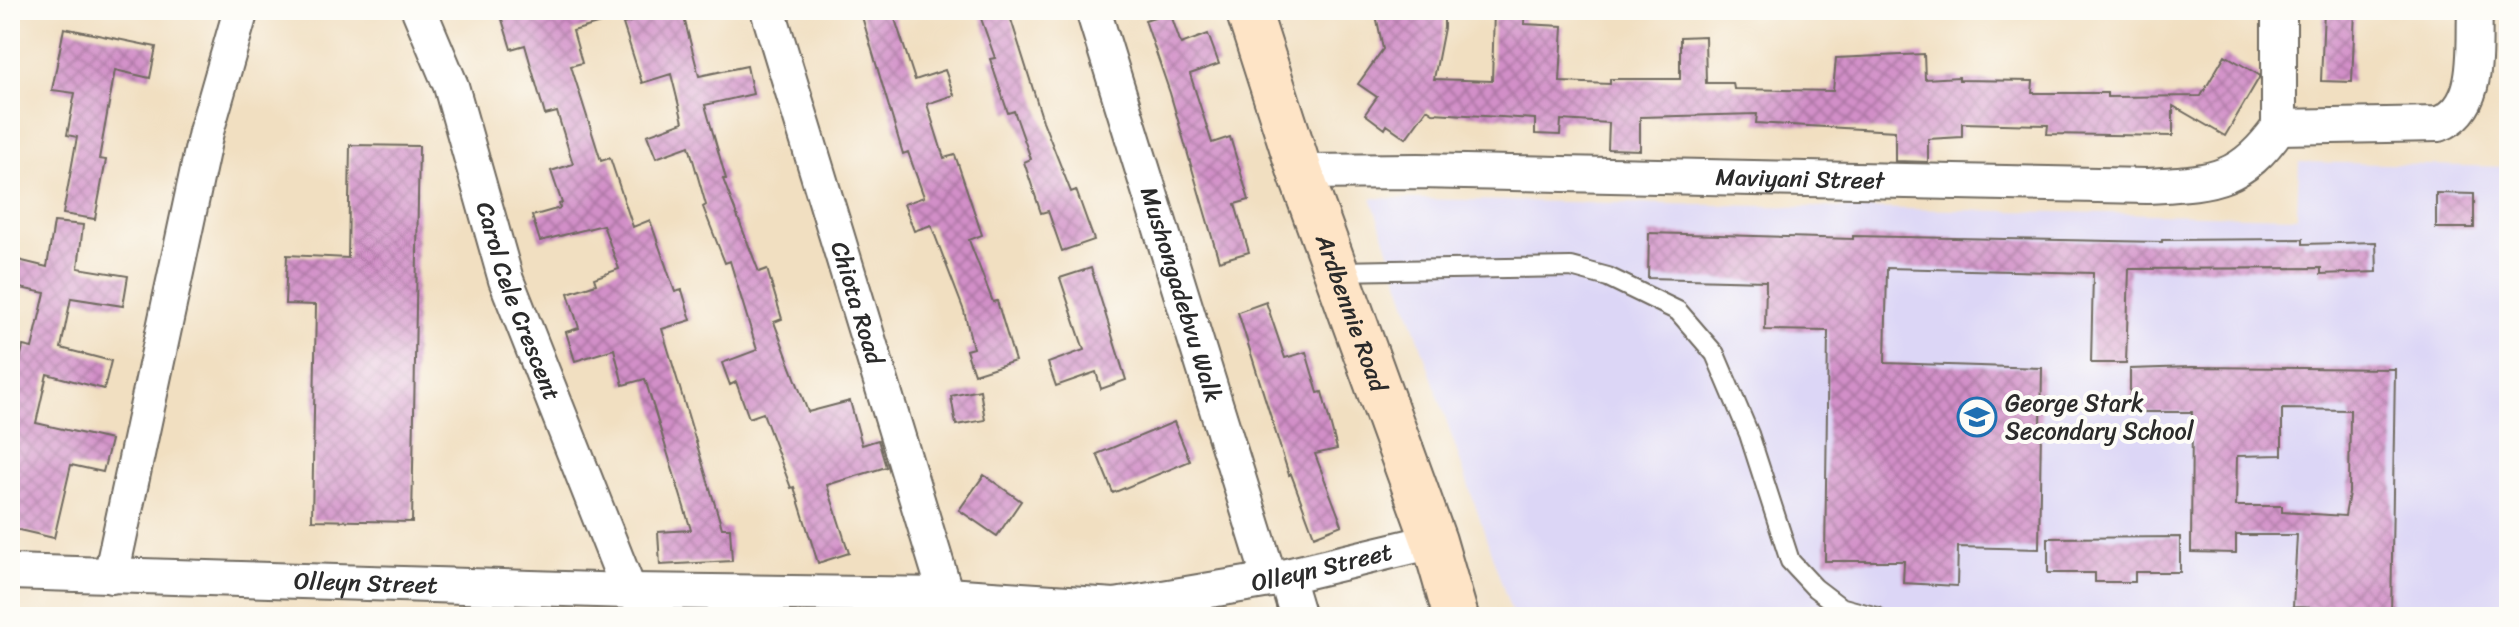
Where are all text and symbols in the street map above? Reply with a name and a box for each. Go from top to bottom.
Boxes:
street label: Maviyani Street [1715,156,1886,202]
street label: Mushongadebvu Walk [1128,181,1235,408]
street label: Carol Cele Crescent [464,197,573,407]
street label: Ardbennie Road [1303,227,1400,400]
street label: Chiota Road [819,236,896,371]
place label: George Stark Secondary School [2005,382,2195,452]
school or university icon: George Stark Secondary School [1956,396,1998,438]
street label: Olleyn Street [1248,531,1396,604]
street label: Olleyn Street [293,560,438,606]

